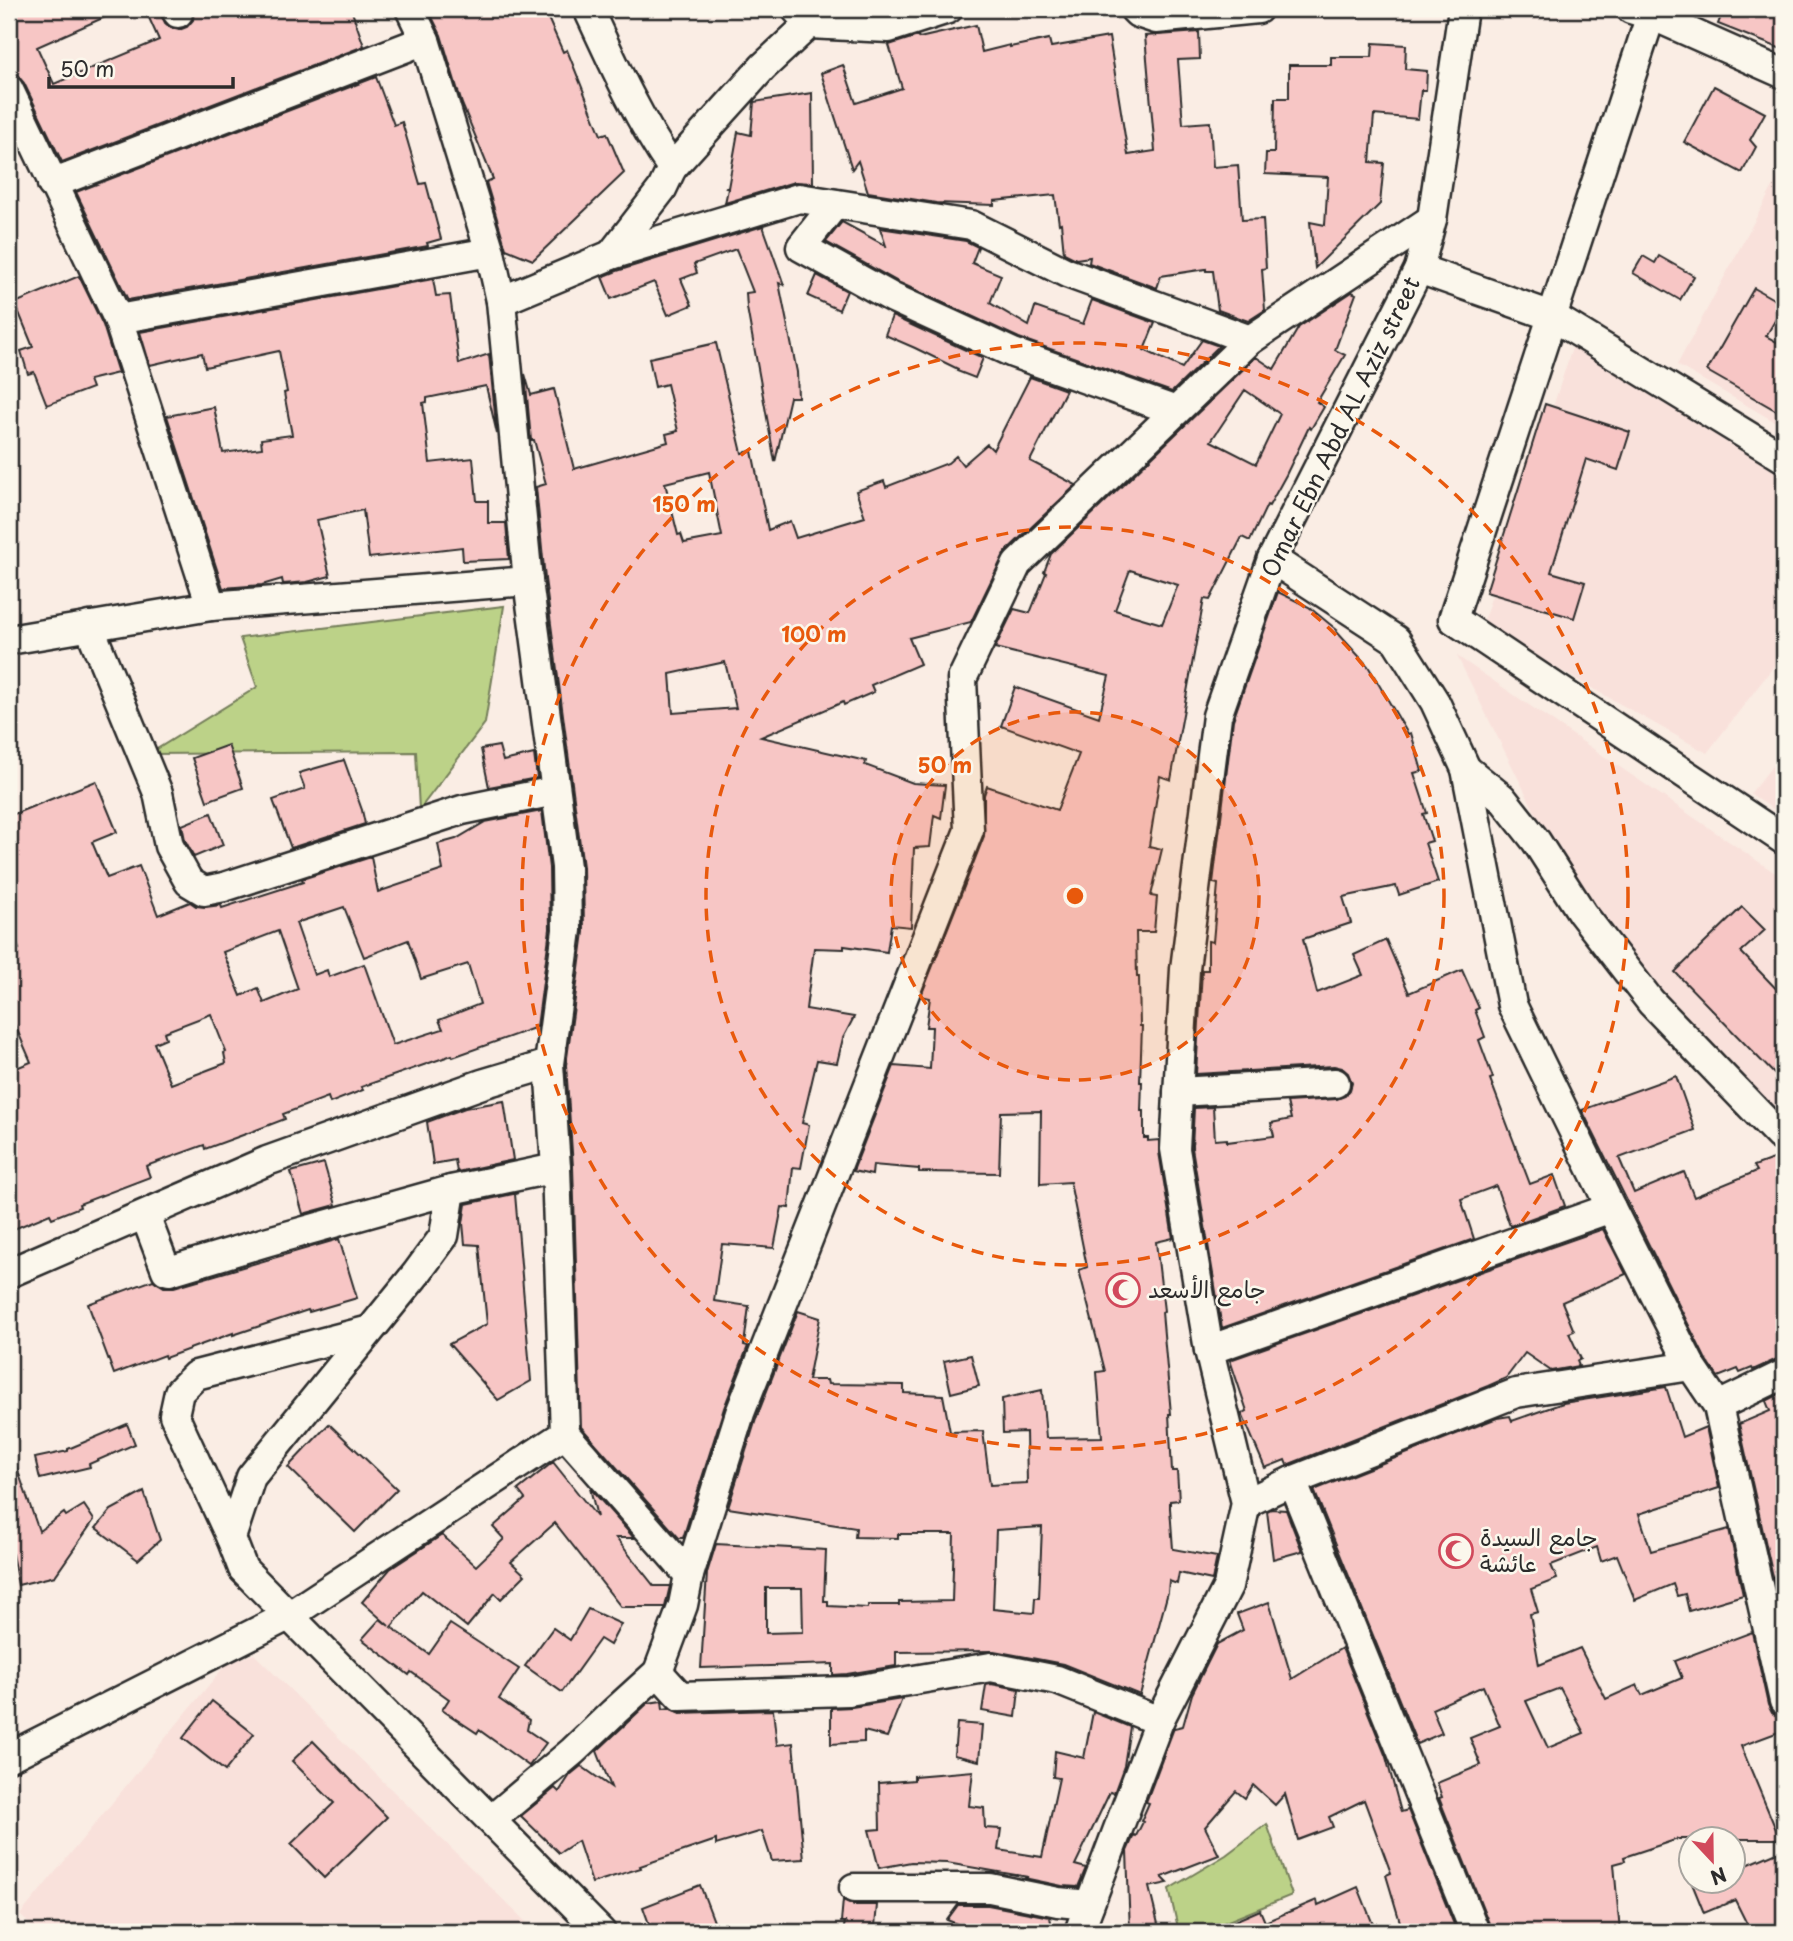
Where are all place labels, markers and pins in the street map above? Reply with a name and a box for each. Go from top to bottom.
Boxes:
centre of rings [1063,884,1087,908]
mosque icon: جامع الأسعد [1104,1271,1142,1309]
place label: جامع الأسعد [1148,1271,1266,1307]
place label: جامع السيدة عائشة [1480,1519,1598,1580]
mosque icon: جامع السيدة عائشة [1437,1532,1475,1570]

